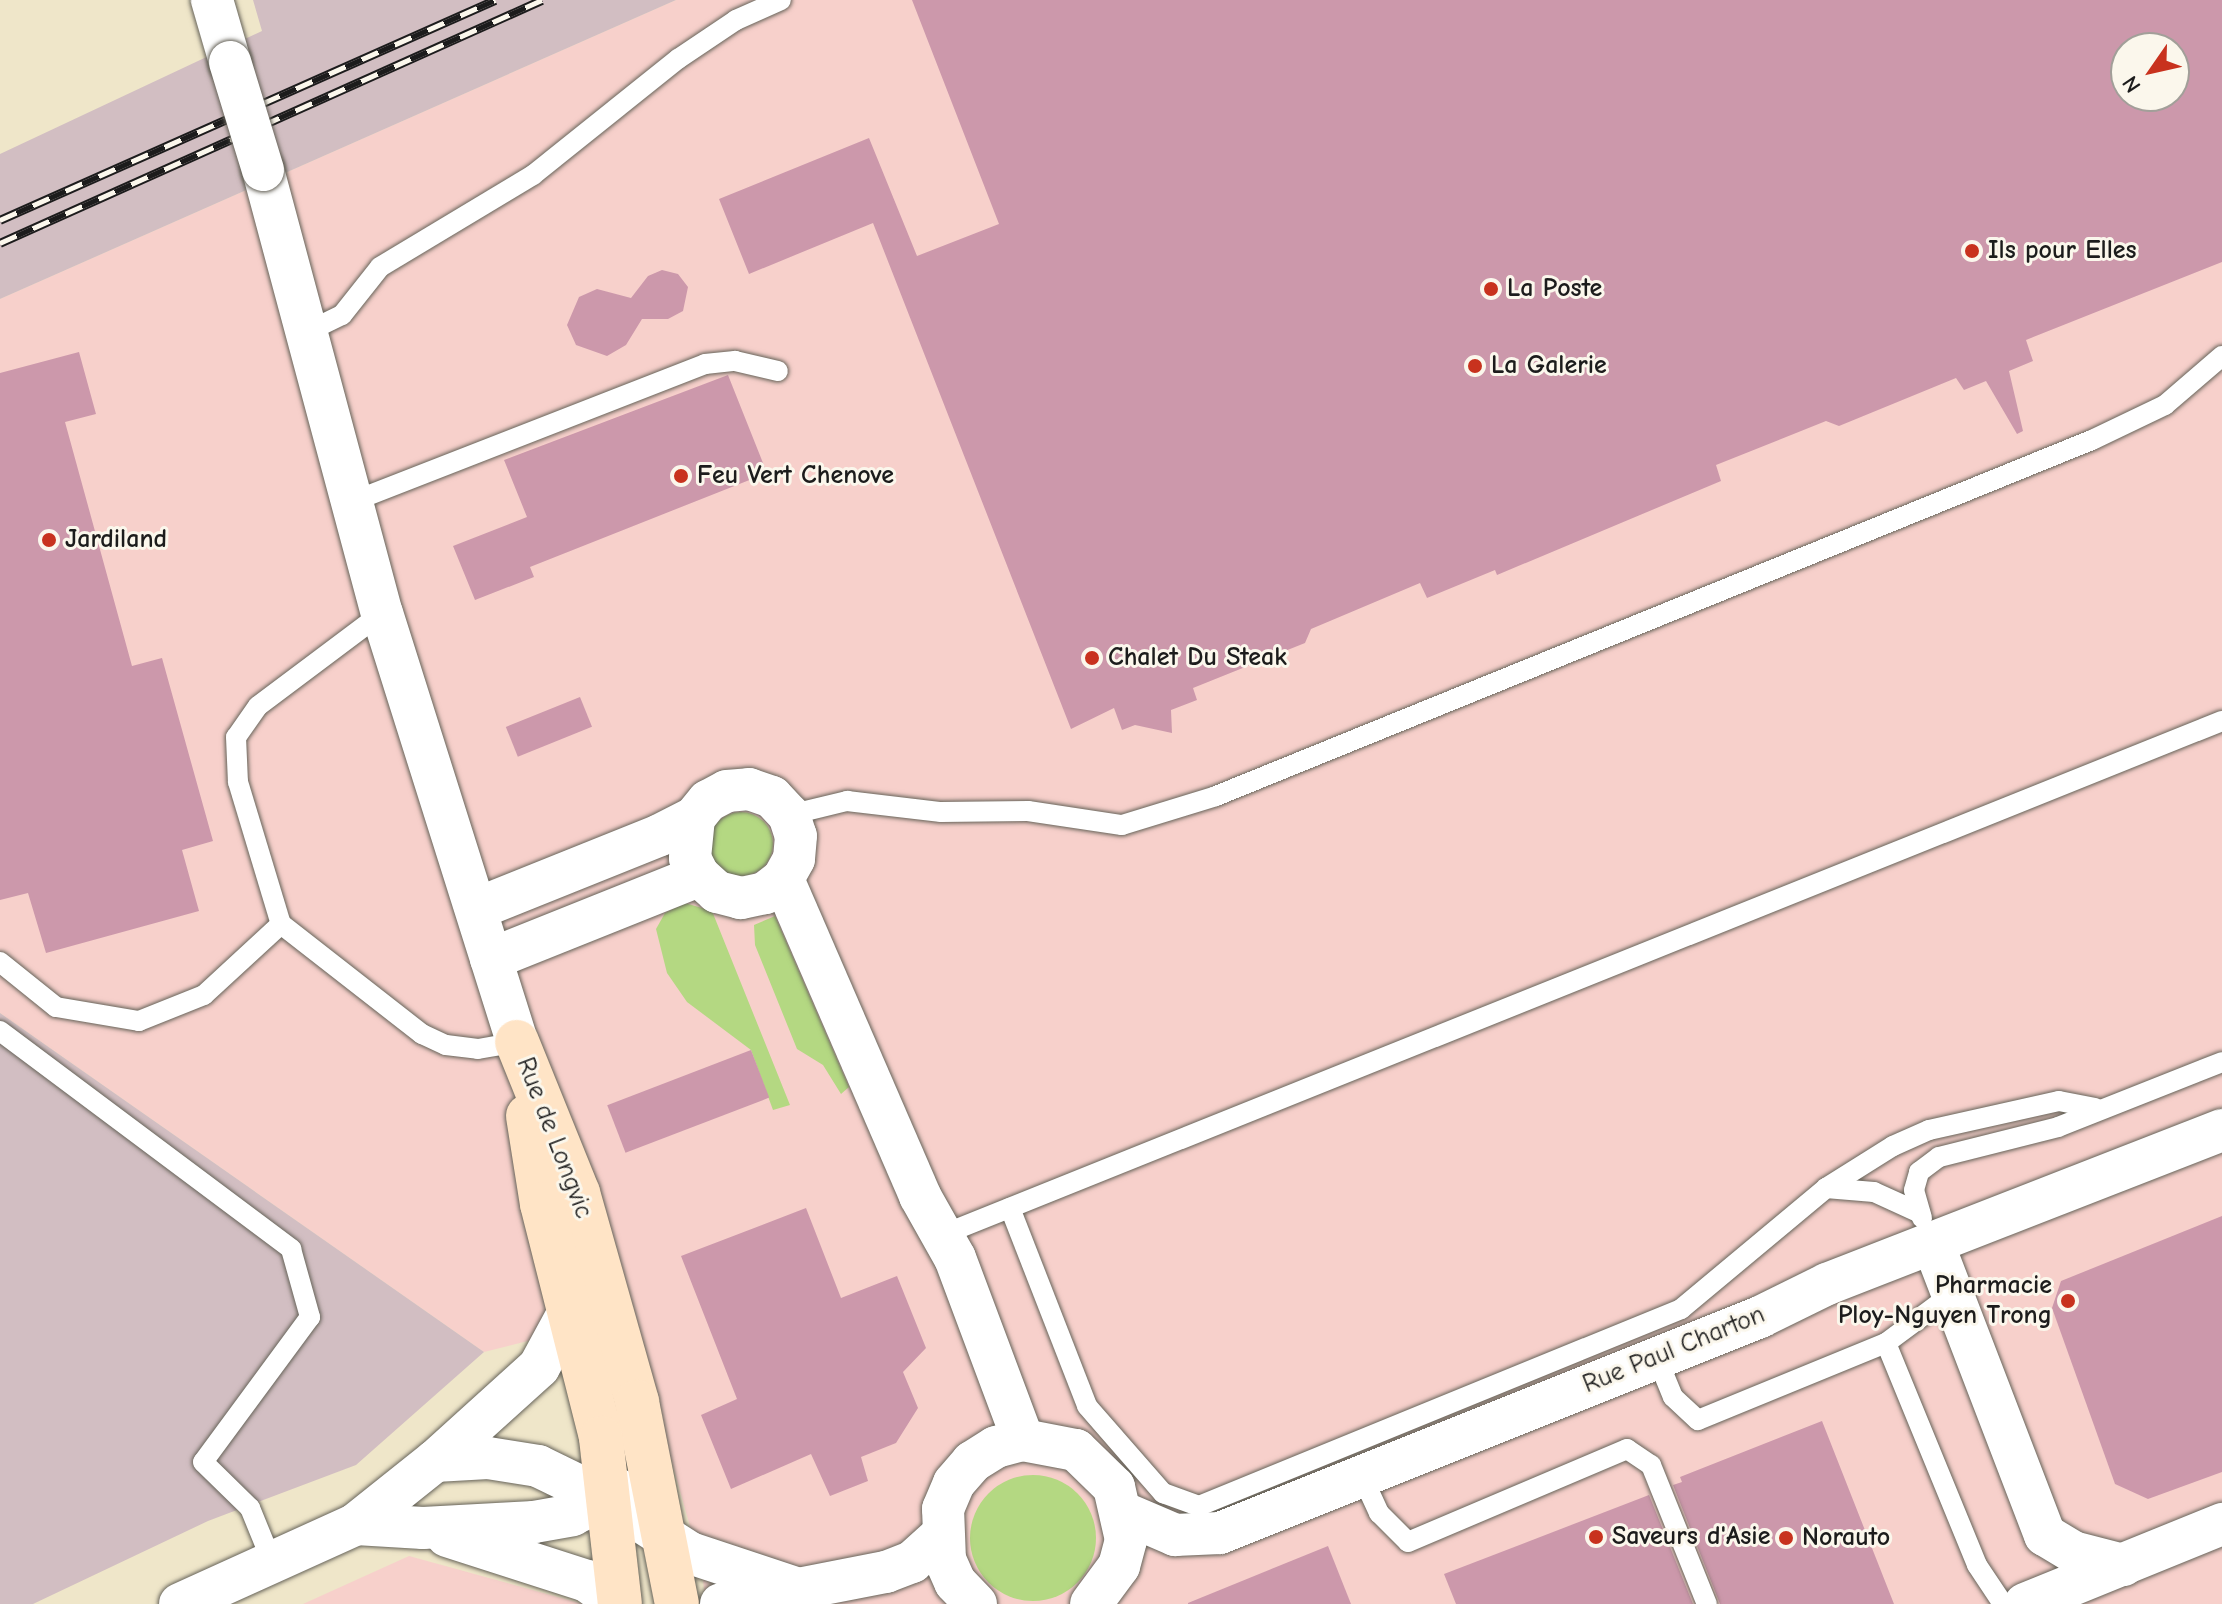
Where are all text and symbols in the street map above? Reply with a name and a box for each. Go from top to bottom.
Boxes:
north arrow [2110,32,2190,112]
text: N [2117,71,2147,98]
place label: Ils pour Elles [1988,235,2137,267]
marker: Ils pour Elles [1963,242,1981,260]
place label: La Poste [1507,273,1602,305]
marker: La Poste [1482,280,1500,298]
place label: La Galerie [1491,350,1607,382]
marker: La Galerie [1466,357,1484,375]
place label: Feu Vert Chenove [697,460,894,492]
marker: Feu Vert Chenove [672,467,690,485]
place label: Jardiland [65,524,167,556]
marker: Jardiland [40,531,58,549]
place label: Chalet Du Steak [1108,642,1287,674]
marker: Chalet Du Steak [1083,649,1101,667]
street label: Rue de Longvic [509,1053,599,1223]
place label: Pharmacie Ploy-Nguyen Trong [1838,1270,2052,1332]
marker: Pharmacie Ploy-Nguyen Trong [2059,1292,2077,1310]
street label: Rue Paul Charton [1578,1299,1770,1401]
place label: Saveurs d'Asie [1612,1521,1770,1553]
place label: Norauto [1802,1522,1890,1554]
marker: Saveurs d'Asie [1587,1528,1605,1546]
marker: Norauto [1777,1529,1795,1547]

